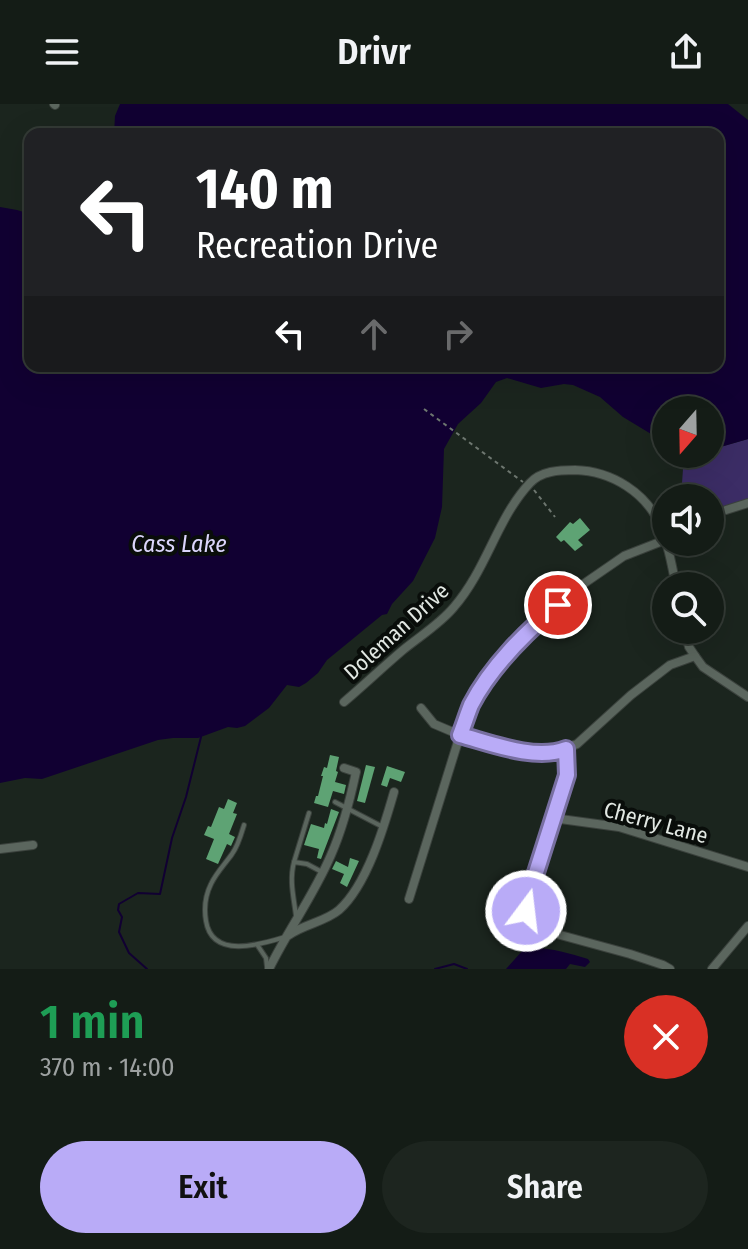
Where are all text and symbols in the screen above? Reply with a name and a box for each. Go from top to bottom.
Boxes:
icon: menu [40,30,84,74]
text: Drivr [337,30,411,74]
icon: share [664,30,708,74]
text: 140 m [196,156,333,223]
icon: left [64,160,168,264]
text: Recreation Drive [196,224,438,268]
icon: left [268,312,312,356]
icon: ahead [352,312,396,356]
icon: right [436,312,480,356]
north arrow [652,396,724,468]
map controls [652,396,724,644]
button: sound [652,484,724,556]
water label: Cass Lake [131,530,227,558]
pin [524,571,592,639]
button: search [652,572,724,644]
street label: Doleman Drive [338,577,454,686]
icon: arrive [536,583,580,627]
street label: Cherry Lane [601,796,711,849]
position arrow [484,869,568,953]
text: 1 min [40,993,145,1051]
button: close [624,995,708,1079]
text: 370 m · 14:00 [40,1052,175,1083]
button: Exit [40,1141,366,1233]
button: Share [382,1141,708,1233]

